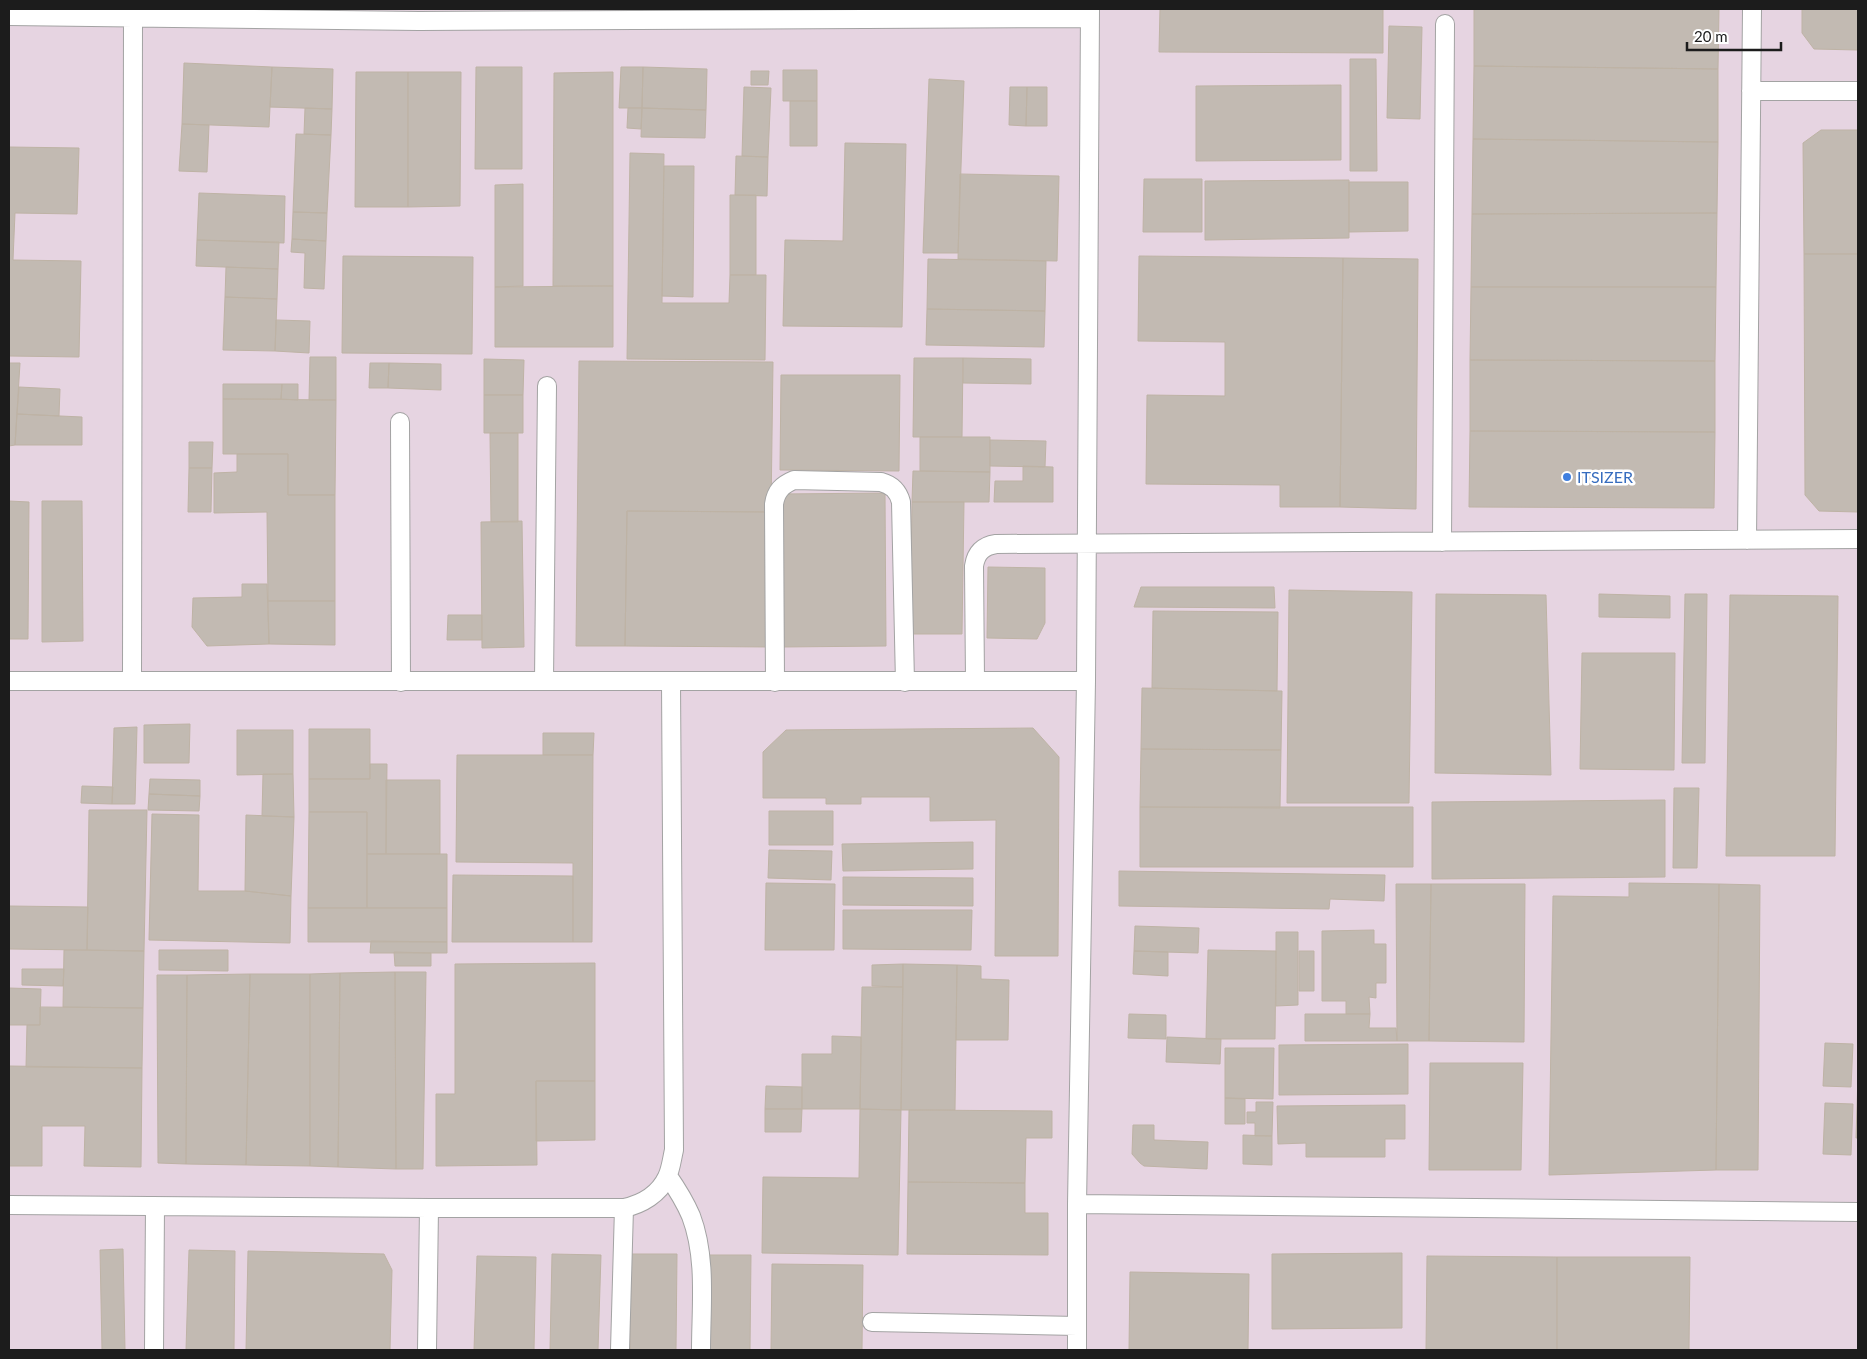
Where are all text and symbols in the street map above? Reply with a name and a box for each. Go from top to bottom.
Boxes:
scale bar [1687,20,1781,52]
text: 20 m [1694,27,1728,45]
place label: ITSIZER [1577,467,1633,486]
marker: ITSIZER [1561,471,1573,483]

